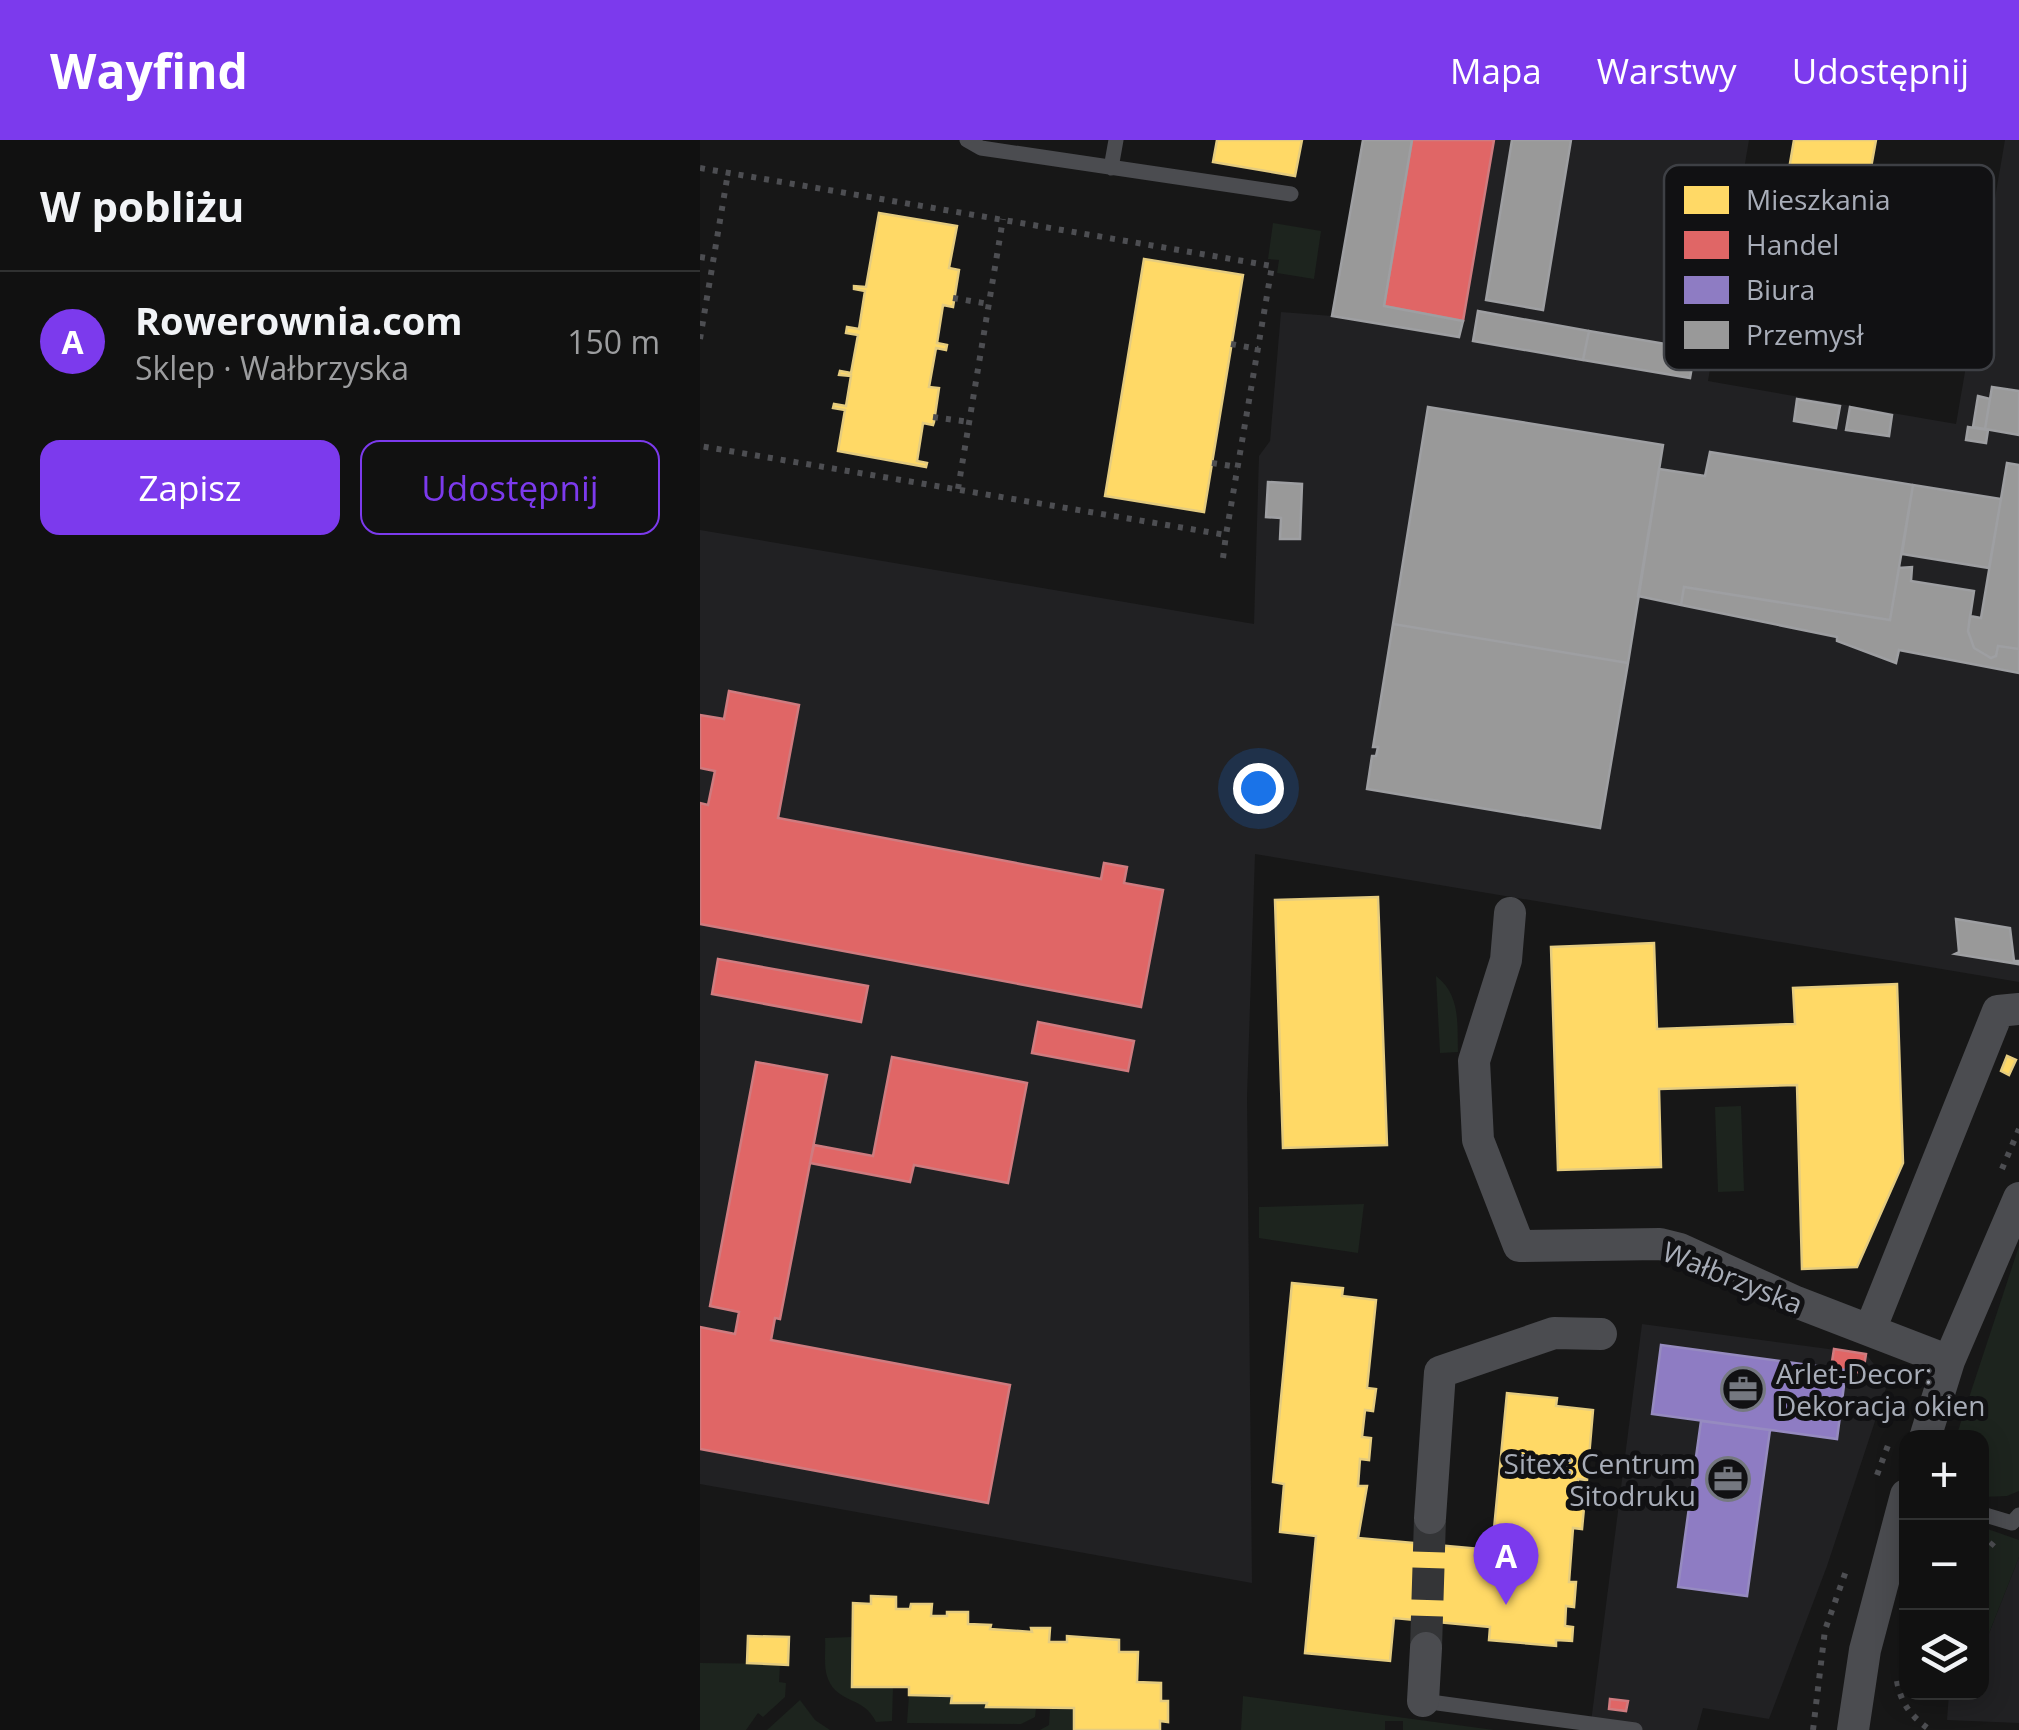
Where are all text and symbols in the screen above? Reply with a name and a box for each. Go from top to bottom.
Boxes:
text: Wayfind [50,38,248,103]
text: Mapa [1450,47,1542,94]
text: Warstwy [1597,47,1737,94]
text: Udostępnij [1792,47,1969,94]
legend [1664,165,1994,370]
text: W pobliżu [40,177,244,234]
text: Mieszkania [1746,180,1891,218]
text: Handel [1746,225,1839,263]
text: Biura [1746,270,1815,308]
text: Rowerownia.com [135,294,463,346]
text: Przemysł [1746,315,1864,353]
text: A [61,320,84,363]
text: 150 m [567,320,660,363]
text: Sklep · Wałbrzyska [135,346,409,389]
button: Zapisz [40,440,340,535]
button: Udostępnij [360,440,660,535]
your location [1233,763,1284,814]
street label: Wałbrzyska [1657,1232,1809,1322]
place label: Arlet-Decor: Dekoracja okien [1776,1354,1985,1424]
office icon: Arlet-Decor: Dekoracja okien [1720,1366,1766,1412]
map controls [1899,1430,1989,1700]
button: + [1899,1430,1989,1520]
place label: Sitex: Centrum Sitodruku [1504,1444,1696,1514]
office icon: Sitex: Centrum Sitodruku [1705,1456,1751,1502]
button: − [1899,1520,1989,1610]
pin: A [1474,1522,1538,1605]
button: layers [1899,1610,1989,1700]

